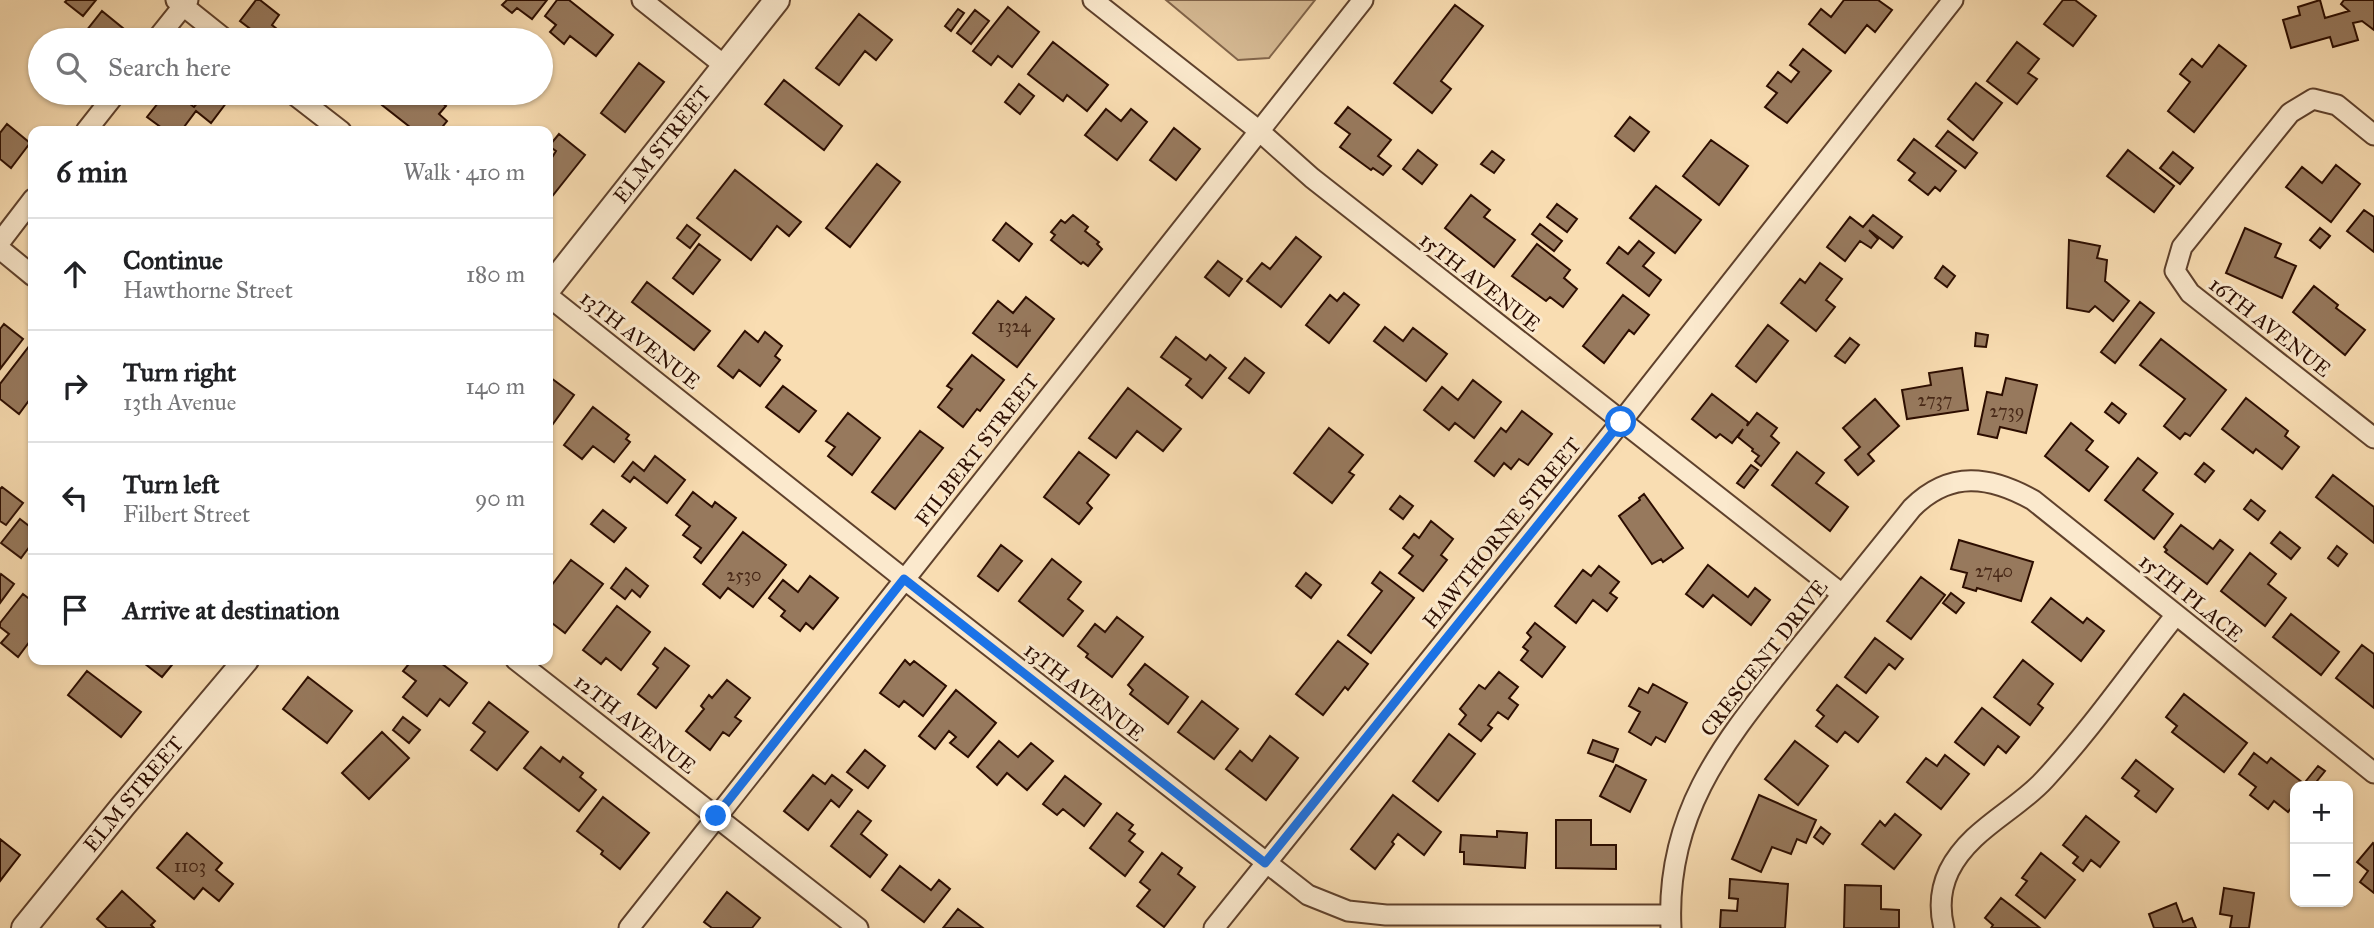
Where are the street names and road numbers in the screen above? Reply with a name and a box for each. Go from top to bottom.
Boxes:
street label: ELM STREET [608,81,717,209]
street label: 15TH AVENUE [1414,227,1546,337]
street label: 16TH AVENUE [2204,271,2336,383]
street label: 13TH AVENUE [575,285,705,395]
street label: FILBERT STREET [909,369,1045,531]
street label: HAWTHORNE STREET [1417,433,1587,633]
street label: 15TH PLACE [2134,548,2248,648]
street label: CRESCENT DRIVE [1695,574,1833,742]
street label: 13TH AVENUE [1019,637,1149,747]
street label: 12TH AVENUE [569,668,701,780]
street label: ELM STREET [78,731,189,857]

